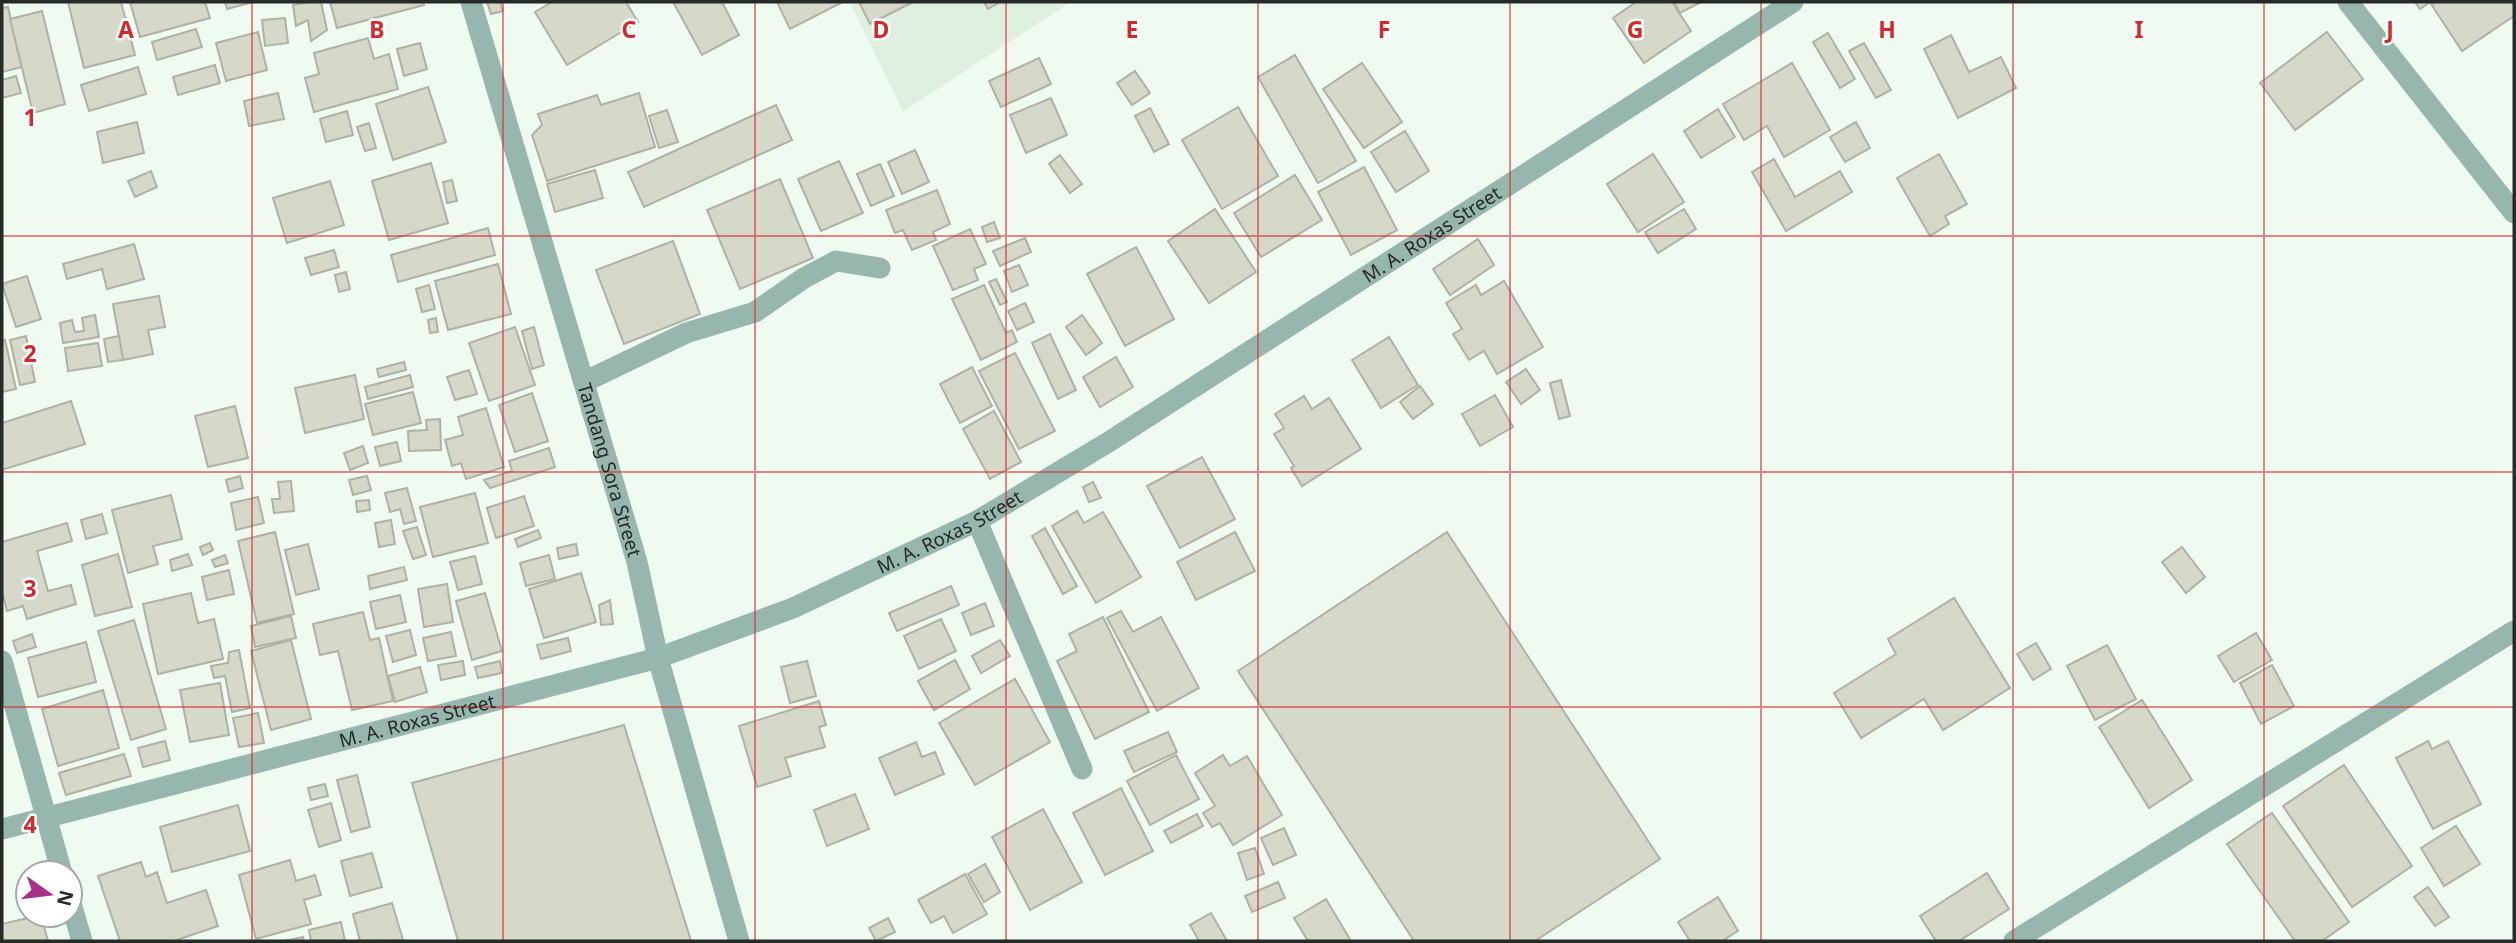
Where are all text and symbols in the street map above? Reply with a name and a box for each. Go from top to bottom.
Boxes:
text: A [118,13,134,45]
text: B [369,13,385,45]
text: C [622,13,637,45]
text: D [873,13,889,45]
text: E [1126,13,1138,45]
text: F [1378,13,1390,45]
text: G [1627,13,1643,45]
text: H [1878,13,1896,45]
text: I [2135,13,2144,45]
text: J [2384,13,2394,45]
text: 1 [23,101,37,133]
street label: M. A. Roxas Street [1357,180,1506,289]
text: 2 [23,337,37,369]
street label: Tandang Sora Street [572,380,648,560]
street label: M. A. Roxas Street [872,484,1027,580]
text: 3 [23,572,37,604]
street label: M. A. Roxas Street [336,688,498,754]
text: 4 [23,808,37,840]
north arrow [14,859,84,929]
text: N [51,887,80,909]

